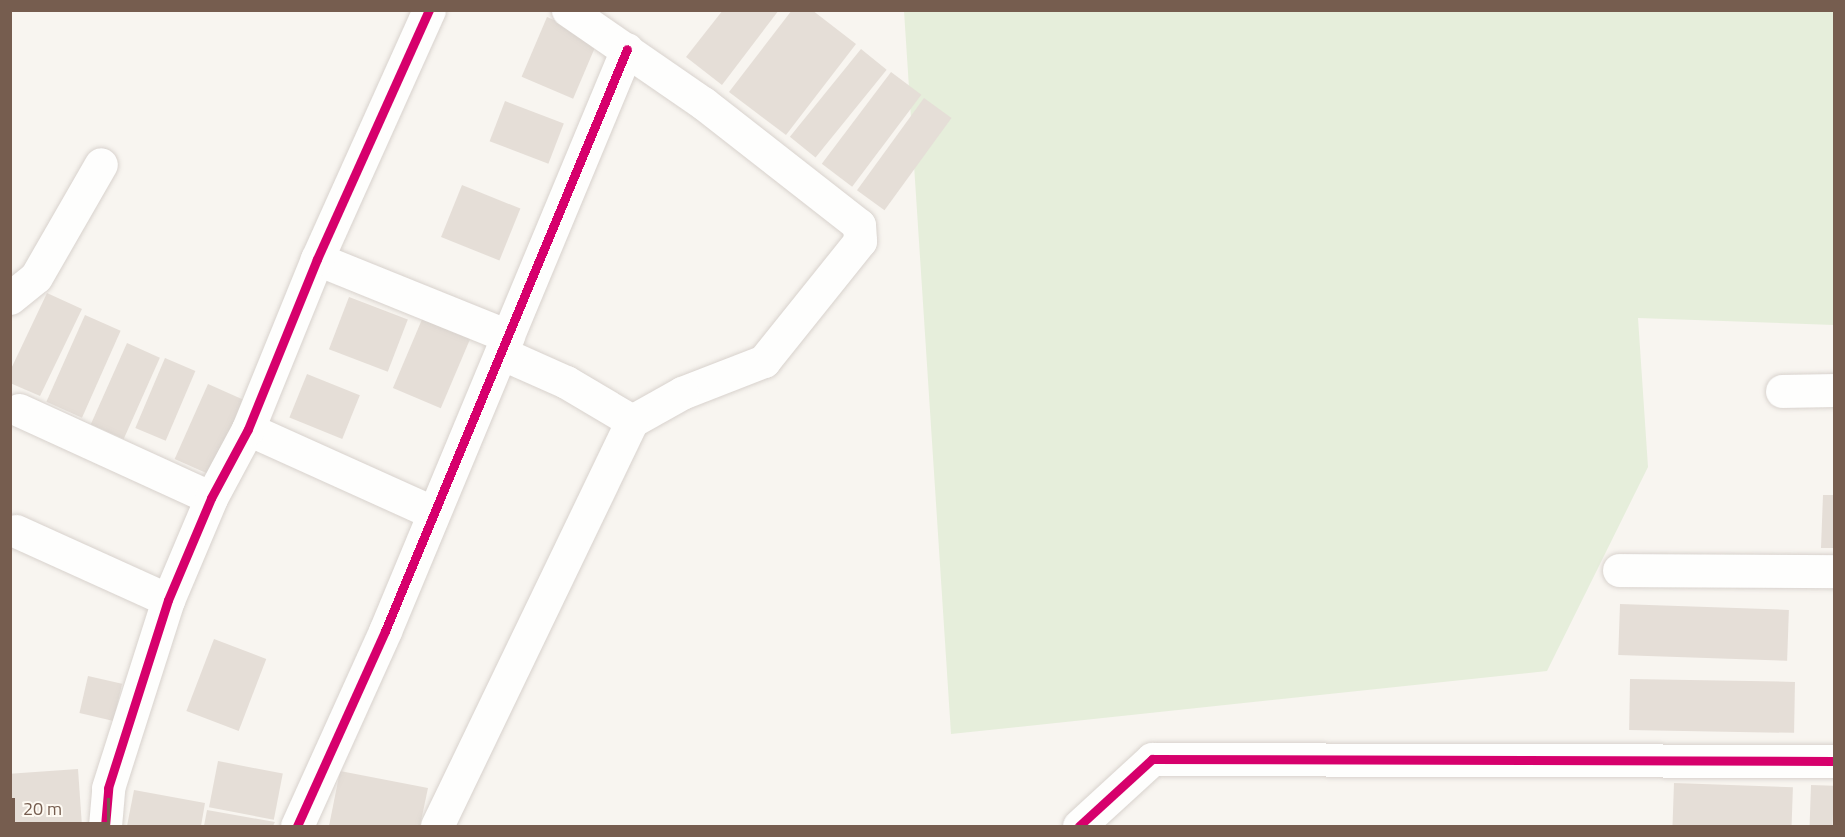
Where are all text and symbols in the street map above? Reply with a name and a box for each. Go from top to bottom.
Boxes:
scale bar [15,786,112,824]
text: 20 m [23,795,62,822]

